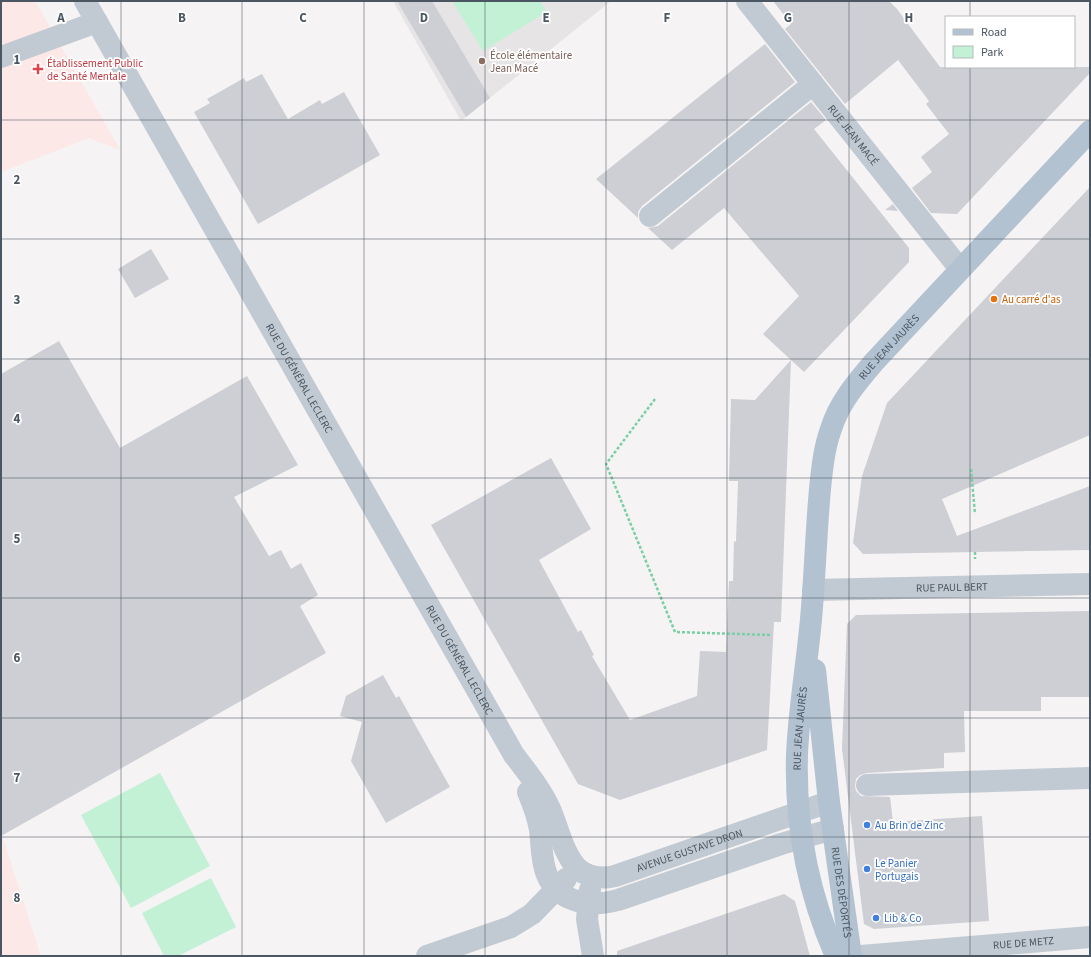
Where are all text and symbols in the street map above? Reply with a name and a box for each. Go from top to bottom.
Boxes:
text: A [56,9,65,27]
text: B [178,9,186,27]
text: C [299,9,307,27]
text: D [420,9,428,27]
text: E [542,9,550,27]
text: F [664,9,671,27]
text: G [784,9,792,27]
text: H [905,9,913,27]
legend [945,16,1075,68]
text: Road [981,24,1007,41]
text: Park [981,44,1003,61]
place label: École élémentaire Jean Macé [490,48,573,76]
text: 1 [14,51,21,69]
place label: Établissement Public de Santé Mentale [47,56,143,84]
marker: École élémentaire Jean Macé [477,56,487,66]
marker: Établissement Public de Santé Mentale [32,63,44,75]
street label: RUE JEAN MACÉ [824,102,882,169]
text: 2 [14,171,21,189]
text: 3 [14,291,21,309]
place label: Au carré d'as [1002,292,1061,307]
marker: Au carré d'as [989,294,999,304]
street label: RUE JEAN JAURÈS [855,311,923,383]
street label: RUE DU GÉNÉRAL LECLERC [262,321,336,436]
text: 4 [14,410,21,428]
text: 5 [14,530,21,548]
street label: RUE PAUL BERT [916,579,988,596]
street label: RUE DU GÉNÉRAL LECLERC [422,602,497,718]
text: 6 [14,649,21,667]
street label: RUE JEAN JAURÈS [790,686,811,770]
text: 7 [14,769,21,787]
place label: Au Brin de Zinc [875,818,944,833]
marker: Au Brin de Zinc [862,820,872,830]
street label: AVENUE GUSTAVE DRON [635,825,745,876]
street label: RUE DES DÉPORTÉS [827,846,855,939]
place label: Le Panier Portugais [875,856,919,884]
marker: Le Panier Portugais [862,864,872,874]
text: 8 [14,889,21,907]
place label: Lib & Co [884,911,922,926]
marker: Lib & Co [871,913,881,923]
street label: RUE DE METZ [992,933,1055,953]

